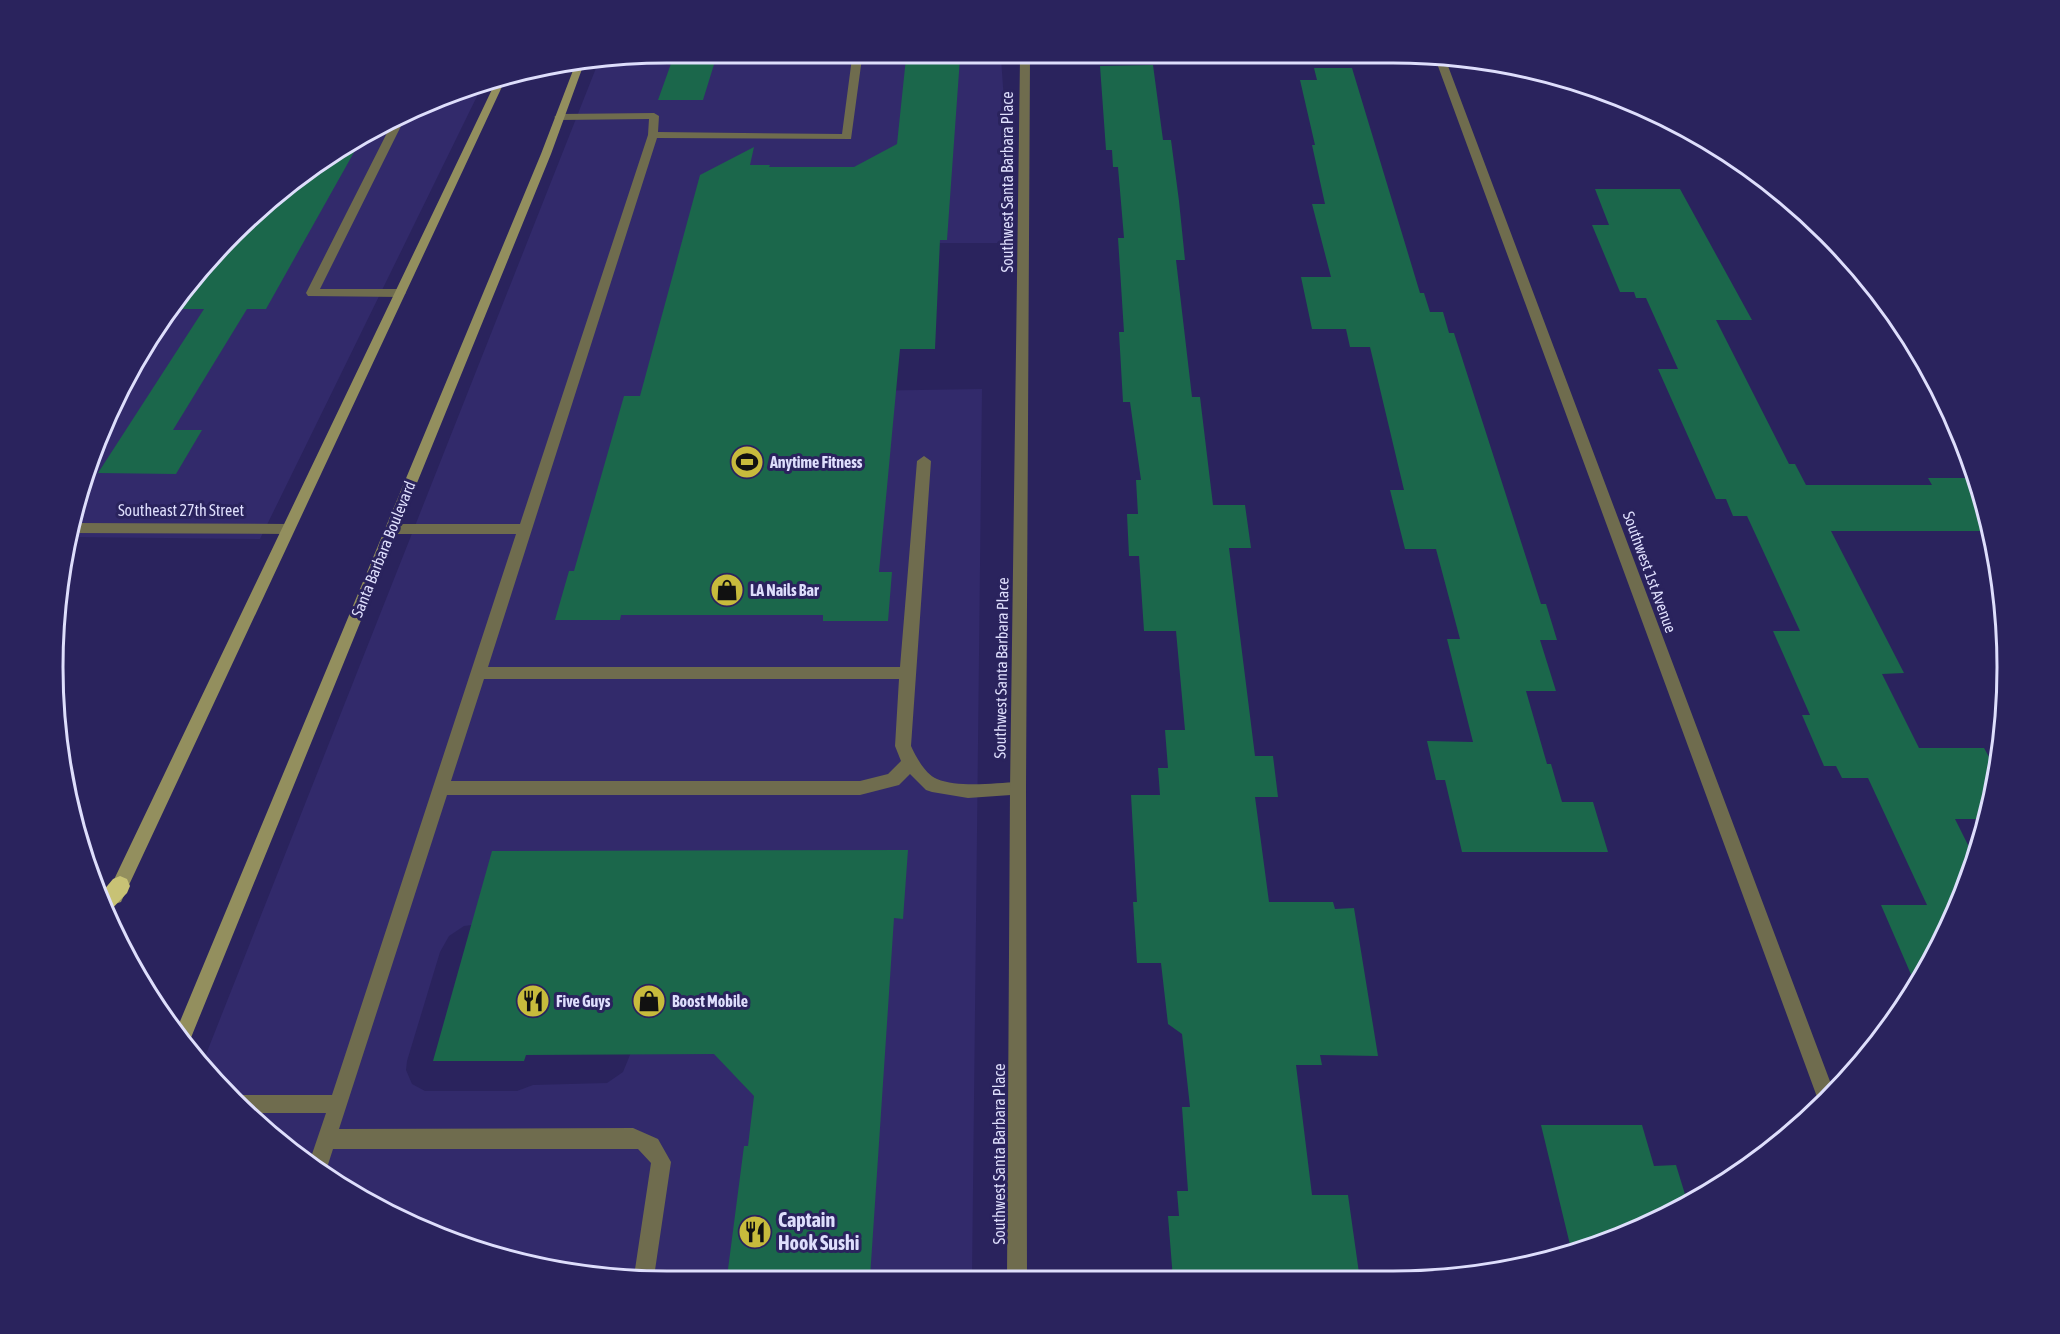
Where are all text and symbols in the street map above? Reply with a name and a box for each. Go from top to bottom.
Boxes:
street label: Southwest Santa Barbara Place [998,91,1016,273]
sports icon: Anytime Fitness [729,444,765,480]
place label: Anytime Fitness [769,453,863,471]
street label: Santa Barbara Boulevard [347,478,419,620]
street label: Southeast 27th Street [118,501,244,519]
street label: Southwest 1st Avenue [1620,509,1680,635]
shop icon: LA Nails Bar [709,572,745,608]
street label: Southwest Santa Barbara Place [990,577,1012,759]
place label: LA Nails Bar [750,581,819,599]
restaurant icon: Five Guys [515,983,551,1019]
shop icon: Boost Mobile [631,983,667,1019]
place label: Five Guys [556,992,611,1010]
place label: Boost Mobile [672,992,748,1010]
street label: Southwest Santa Barbara Place [990,1063,1008,1245]
place label: Captain Hook Sushi [778,1208,859,1254]
restaurant icon: Captain Hook Sushi [737,1214,773,1250]

